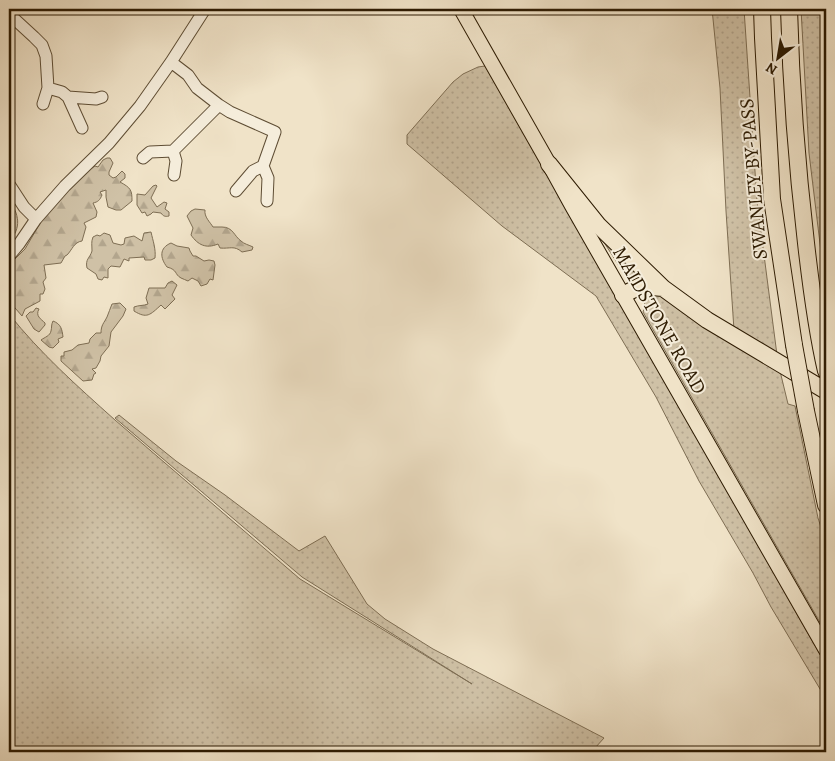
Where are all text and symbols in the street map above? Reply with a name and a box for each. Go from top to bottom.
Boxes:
north arrow [752,32,802,82]
text: N [762,58,781,79]
street label: SWANLEY BY-PASS [733,97,774,261]
street label: MAIDSTONE ROAD [606,241,713,399]

